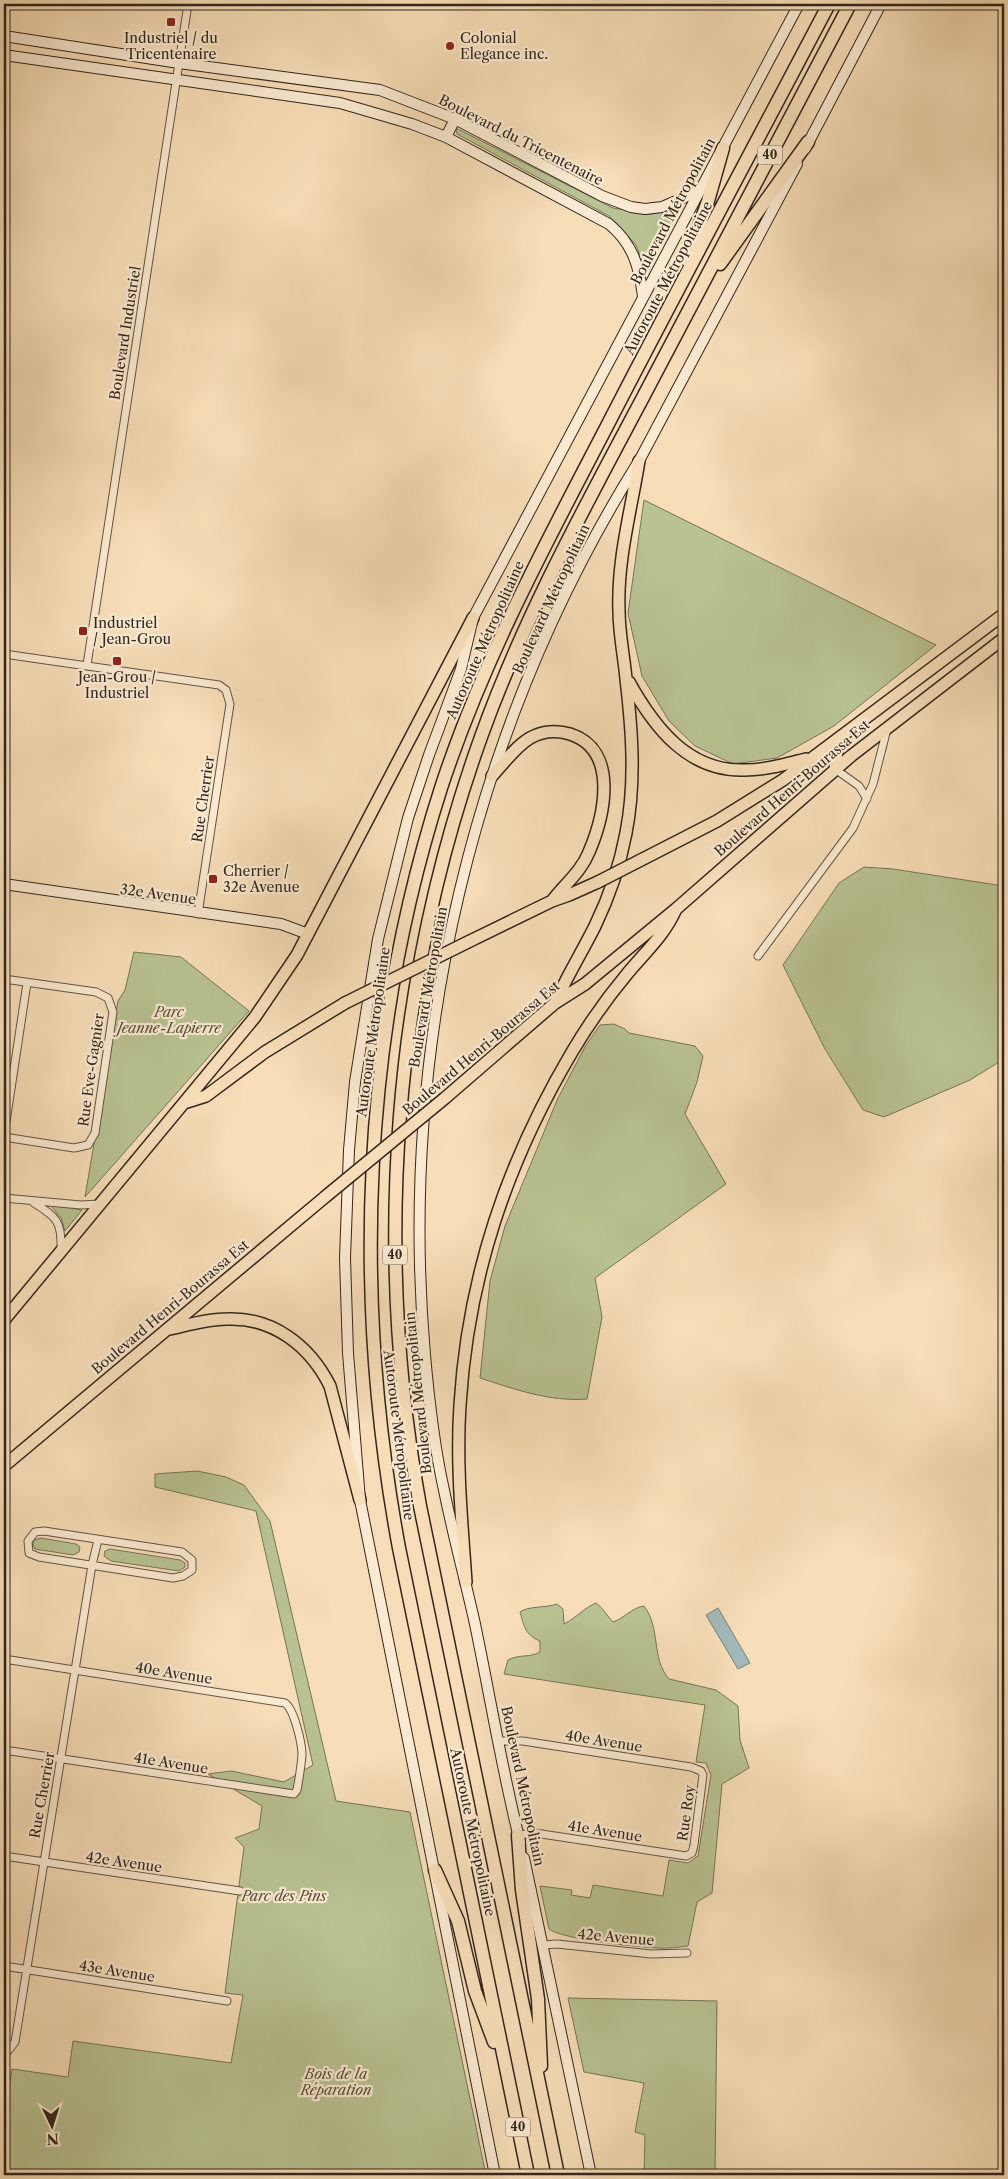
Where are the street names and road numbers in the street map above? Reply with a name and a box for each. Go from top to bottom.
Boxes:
street label: Boulevard du Tricentenaire [436,91,606,189]
street label: Boulevard Métropolitain [627,135,719,287]
road number: 40 [758,146,782,164]
street label: Autoroute Métropolitaine [619,198,716,359]
street label: Boulevard Industriel [106,265,144,401]
street label: Boulevard Métropolitain [508,521,594,677]
street label: Autoroute Métropolitaine [441,558,528,723]
street label: Boulevard Henri-Bourassa Est [711,716,873,860]
street label: Rue Cherrier [188,754,218,844]
street label: 32e Avenue [119,880,197,908]
street label: Boulevard Métropolitain [405,905,451,1069]
street label: Autoroute Métropolitaine [352,946,394,1119]
street label: Boulevard Henri-Bourassa Est [399,977,563,1119]
street label: Rue Eve-Gagnier [74,1012,108,1128]
street label: Boulevard Henri-Bourassa Est [88,1236,252,1378]
road number: 40 [382,1246,408,1264]
street label: Boulevard Métropolitain [400,1311,435,1475]
street label: Autoroute Métropolitaine [379,1348,418,1521]
street label: 40e Avenue [134,1658,214,1688]
street label: Boulevard Métropolitain [497,1704,549,1868]
street label: 40e Avenue [564,1726,644,1756]
street label: Autoroute Métropolitaine [446,1745,500,1918]
street label: 41e Avenue [133,1748,209,1778]
street label: Rue Cherrier [26,1750,58,1840]
street label: Rue Roy [673,1784,699,1842]
street label: 41e Avenue [567,1816,643,1846]
street label: 42e Avenue [85,1848,163,1876]
street label: 42e Avenue [577,1925,655,1949]
street label: 43e Avenue [78,1956,156,1986]
road number: 40 [506,2118,530,2136]

